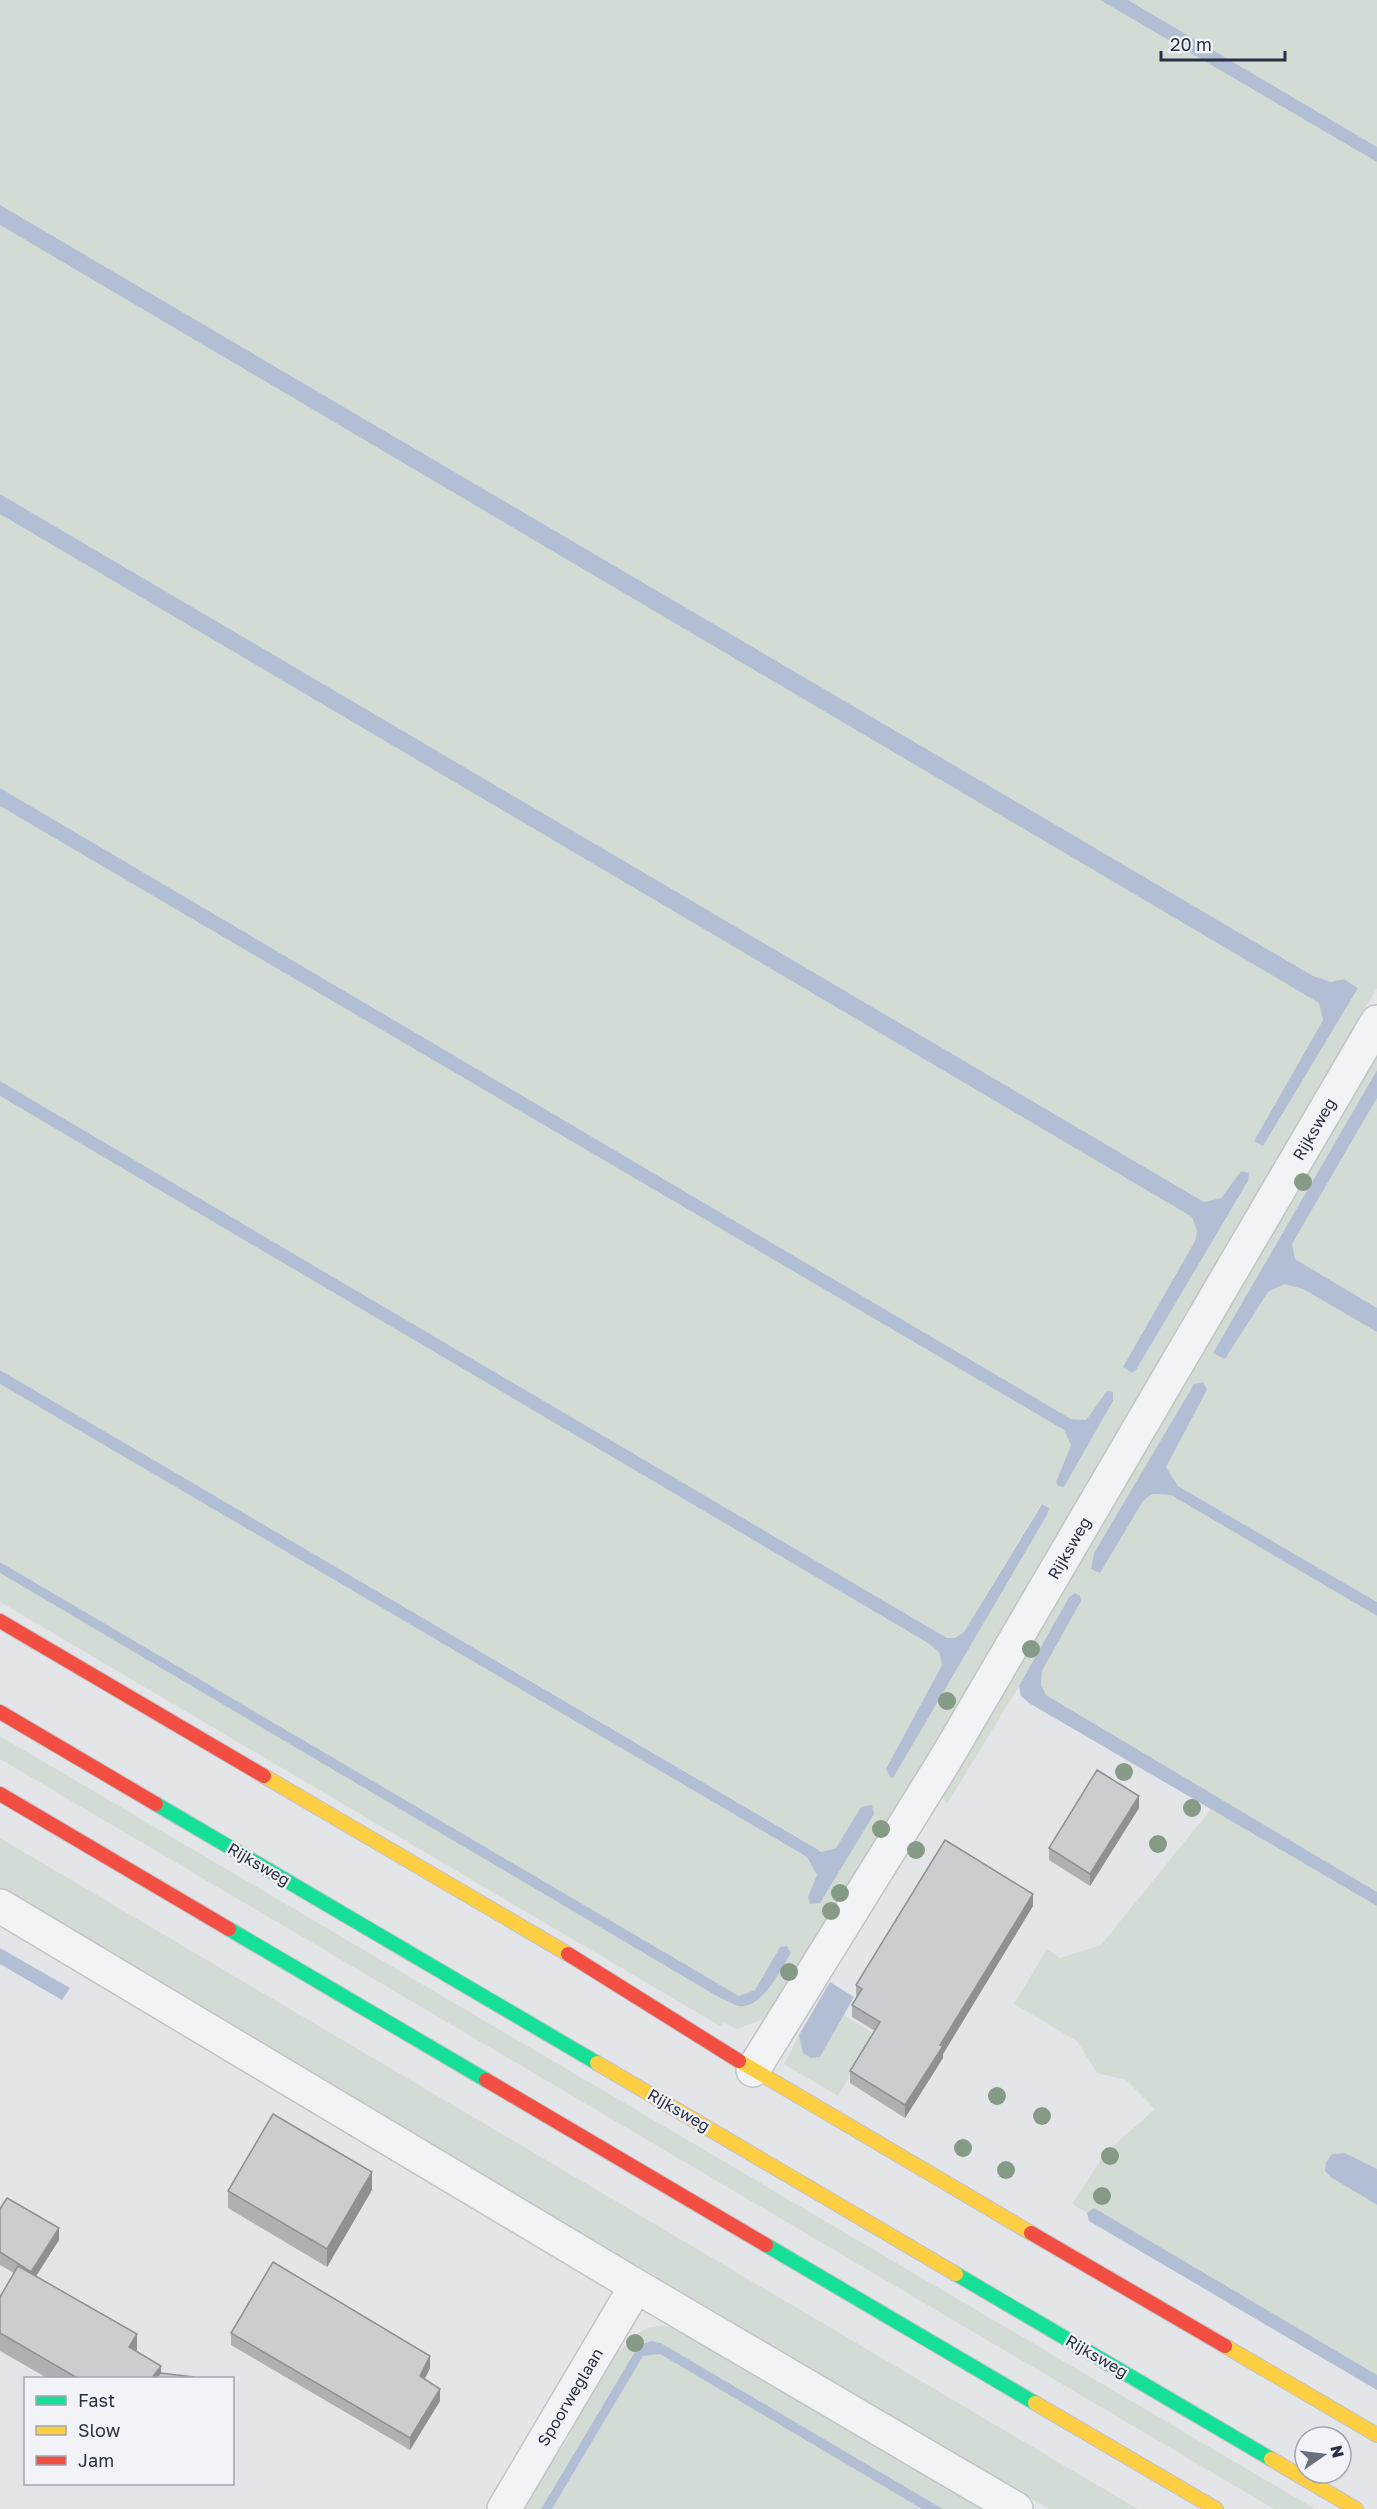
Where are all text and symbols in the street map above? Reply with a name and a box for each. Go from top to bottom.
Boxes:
scale bar [1161,24,1286,62]
text: 20 m [1170,33,1212,55]
street label: Rijksweg [1288,1094,1340,1164]
street label: Rijksweg [1043,1513,1095,1583]
street label: Rijksweg [224,1838,294,1890]
street label: Rijksweg [644,2084,714,2136]
street label: Rijksweg [1062,2330,1132,2382]
street label: Spoorweglaan [533,2344,607,2450]
legend [24,2377,234,2485]
text: Fast [78,2389,115,2411]
text: Slow [78,2419,121,2441]
north arrow [1293,2425,1353,2485]
text: N [1326,2443,1349,2460]
text: Jam [78,2449,114,2471]

